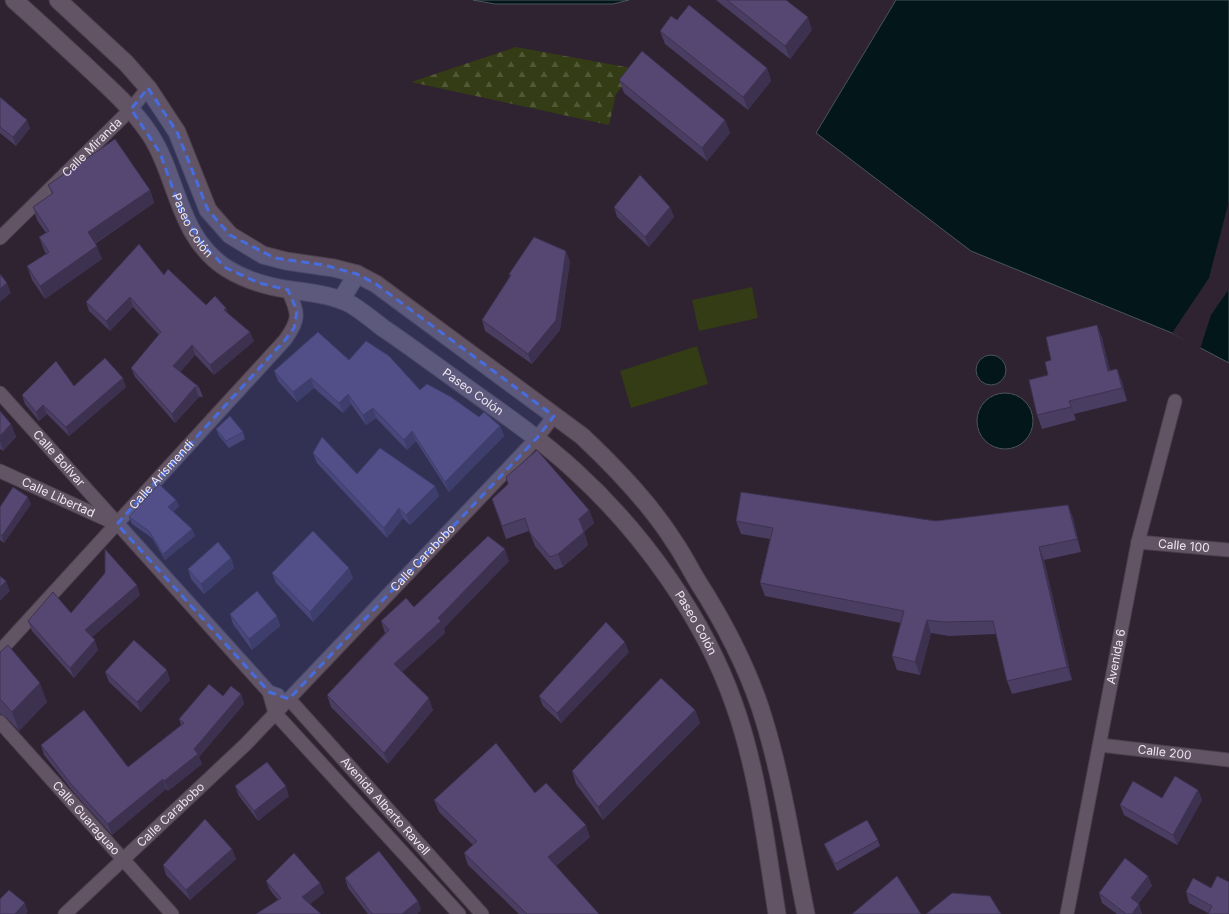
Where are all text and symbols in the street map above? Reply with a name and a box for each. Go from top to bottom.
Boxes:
street label: Calle Miranda [59,114,125,180]
street label: Paseo Colón [169,191,216,260]
street label: Paseo Colón [440,365,507,418]
street label: Calle Bolívar [30,427,89,490]
street label: Calle Arismendi [126,437,197,512]
street label: Calle Libertad [20,474,97,520]
street label: Calle Carabobo [387,521,458,595]
street label: Calle 100 [1157,536,1210,555]
street label: Paseo Colón [672,588,720,657]
street label: Avenida 6 [1103,628,1128,685]
street label: Calle 200 [1137,741,1192,763]
street label: Avenida Alberto Ravell [338,754,433,858]
street label: Calle Guaraguao [49,778,123,858]
street label: Calle Carabobo [133,779,207,850]

